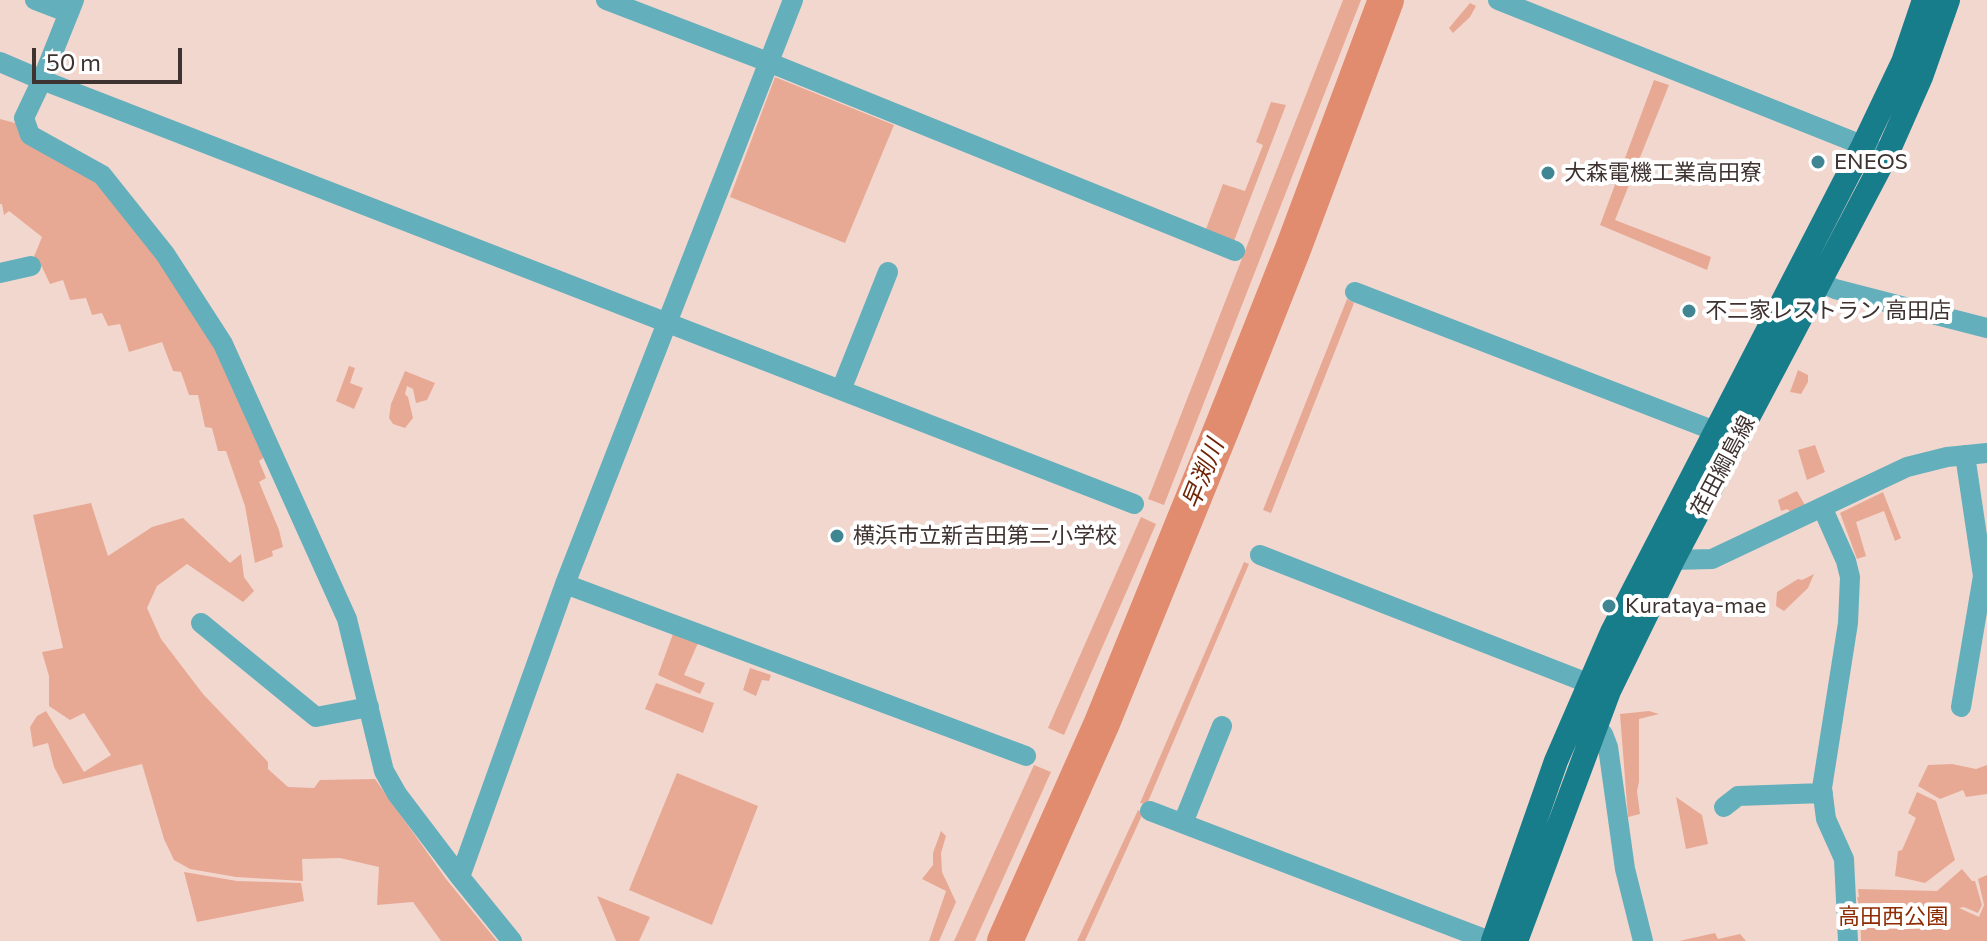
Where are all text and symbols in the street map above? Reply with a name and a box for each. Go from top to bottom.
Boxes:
scale bar [36,32,186,82]
text: 50 m [46,47,101,76]
place label: ENEOS [1834,149,1908,175]
marker: ENEOS [1809,153,1827,171]
place label: 大森電機工業高田寮 [1564,160,1762,186]
marker: 大森電機工業高田寮 [1539,164,1557,182]
place label: 不二家レストラン 高田店 [1705,298,1951,324]
marker: 不二家レストラン 高田店 [1680,302,1698,320]
street label: 荏田綱島線 [1686,411,1760,521]
water label: 早渕川 [1176,435,1230,513]
place label: 横浜市立新吉田第二小学校 [853,523,1117,549]
marker: 横浜市立新吉田第二小学校 [828,527,846,545]
place label: Kurataya-mae [1625,593,1766,619]
marker: Kurataya-mae [1600,597,1618,615]
park label: 高田西公園 [1838,904,1948,930]

